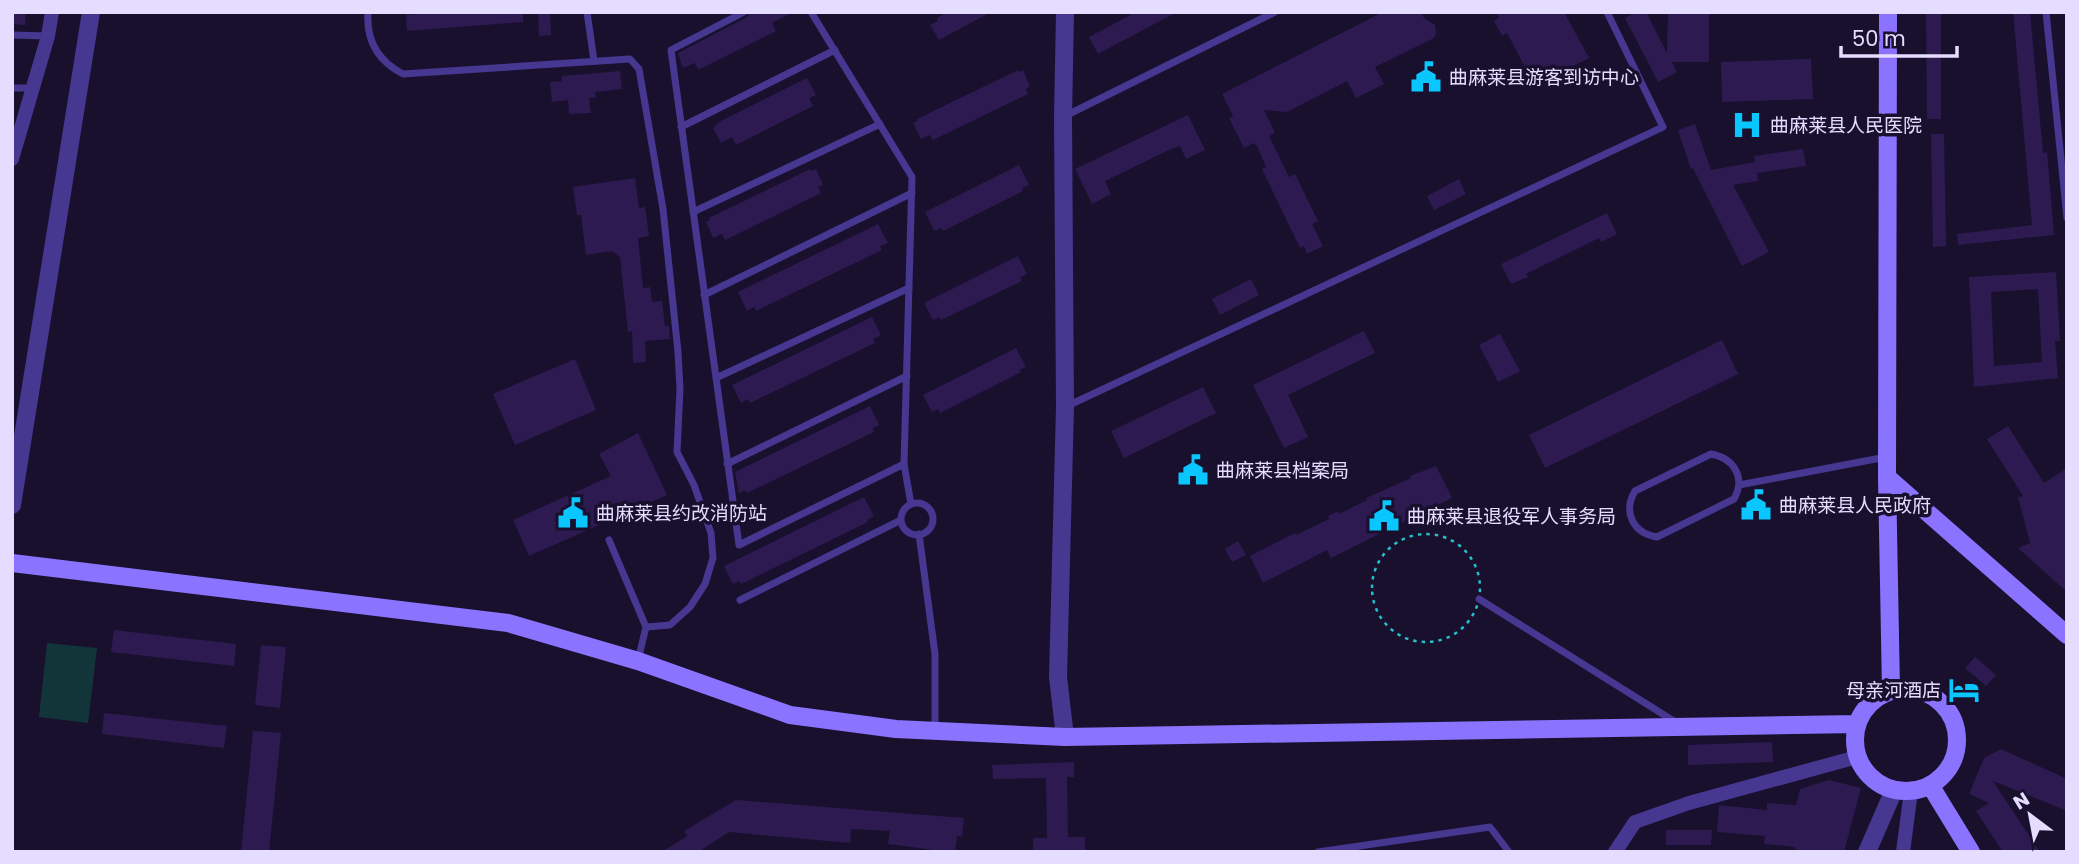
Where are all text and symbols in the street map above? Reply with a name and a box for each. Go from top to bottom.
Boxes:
scale bar [1841,14,1956,58]
text: 50 m [1852,24,1906,53]
public building icon: 曲麻莱县游客到访中心 [1409,60,1443,94]
place label: 曲麻莱县游客到访中心 [1449,64,1639,91]
hospital icon: 曲麻莱县人民医院 [1730,108,1764,142]
place label: 曲麻莱县人民医院 [1770,112,1922,139]
public building icon: 曲麻莱县档案局 [1176,453,1210,487]
place label: 曲麻莱县档案局 [1216,457,1349,484]
public building icon: 曲麻莱县人民政府 [1739,488,1773,522]
place label: 曲麻莱县人民政府 [1779,492,1931,519]
public building icon: 曲麻莱县约改消防站 [556,496,590,530]
public building icon: 曲麻莱县退役军人事务局 [1367,499,1401,533]
place label: 曲麻莱县约改消防站 [596,500,767,527]
place label: 曲麻莱县退役军人事务局 [1407,503,1616,530]
hotel icon: 母亲河酒店 [1947,673,1981,707]
place label: 母亲河酒店 [1846,677,1941,704]
north arrow [1995,780,2065,850]
text: N [2008,786,2034,816]

